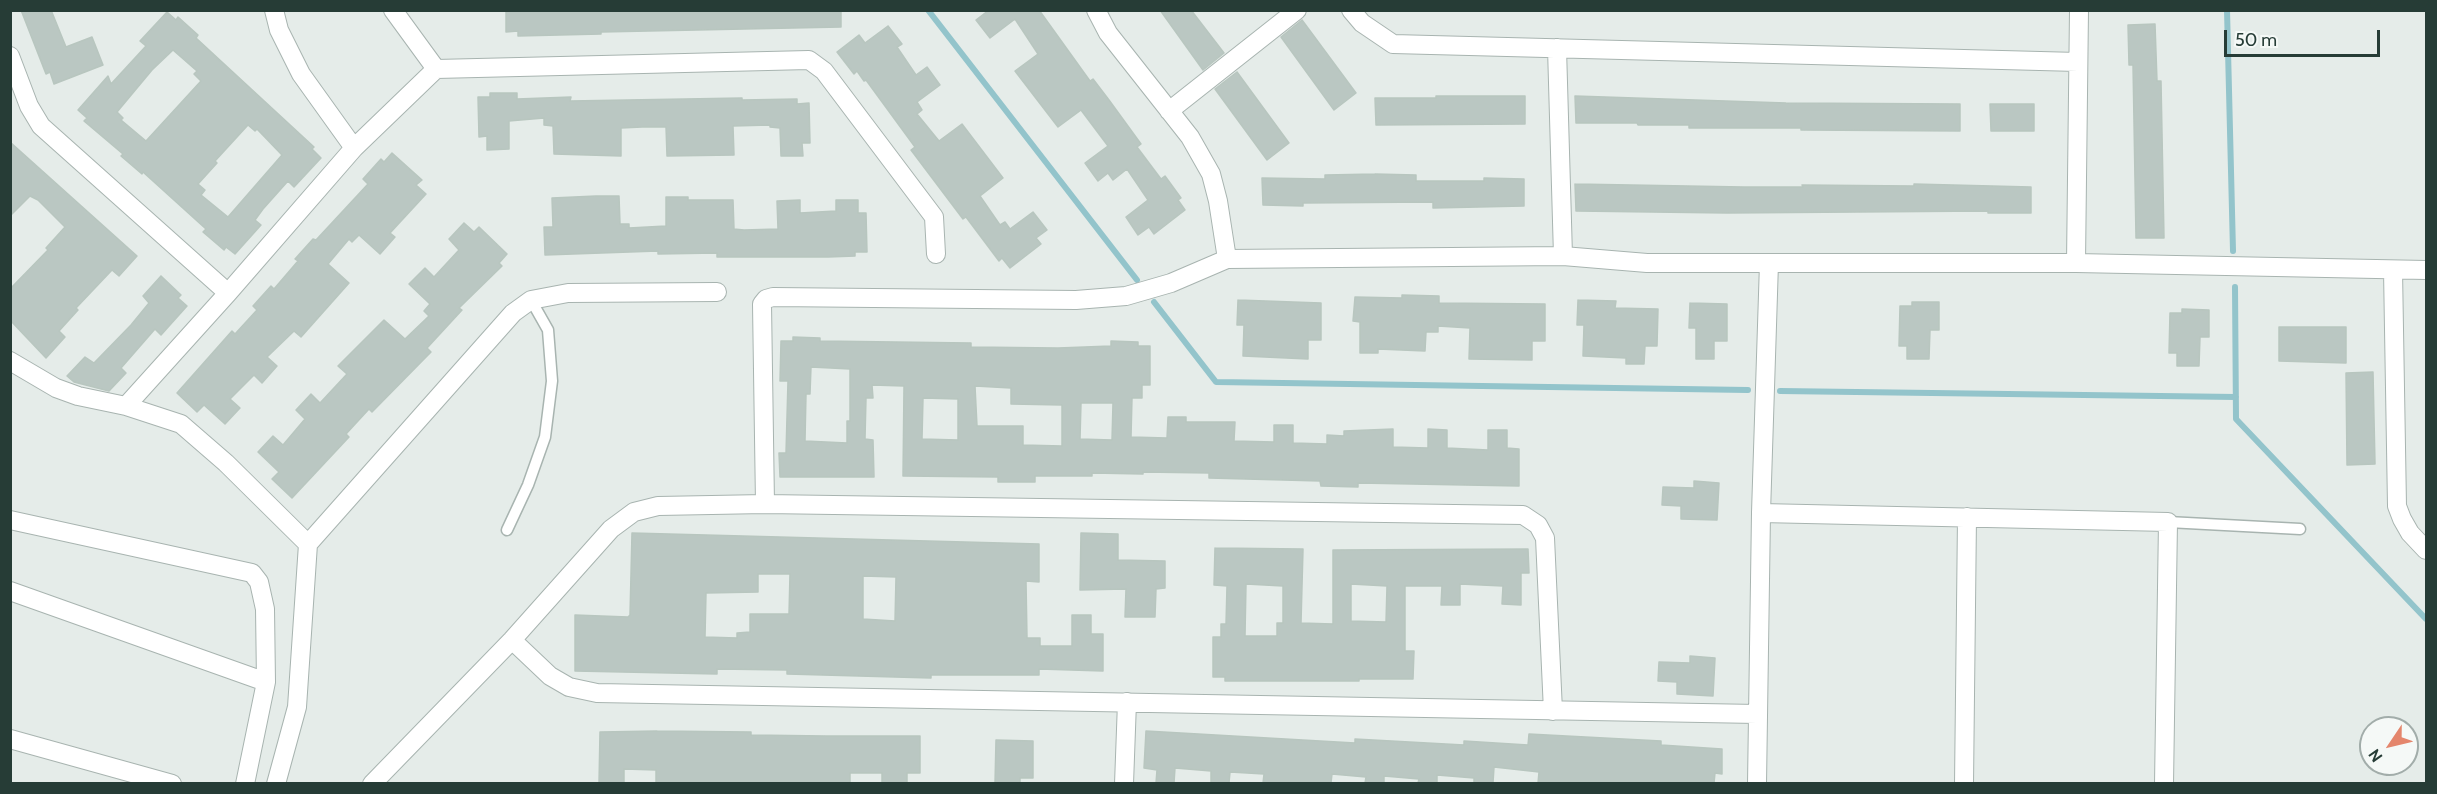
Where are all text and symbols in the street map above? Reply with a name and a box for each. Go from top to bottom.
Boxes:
scale bar [2227,18,2383,56]
text: 50 m [2235,29,2277,51]
north arrow [2359,716,2419,776]
text: N [2364,745,2387,766]

